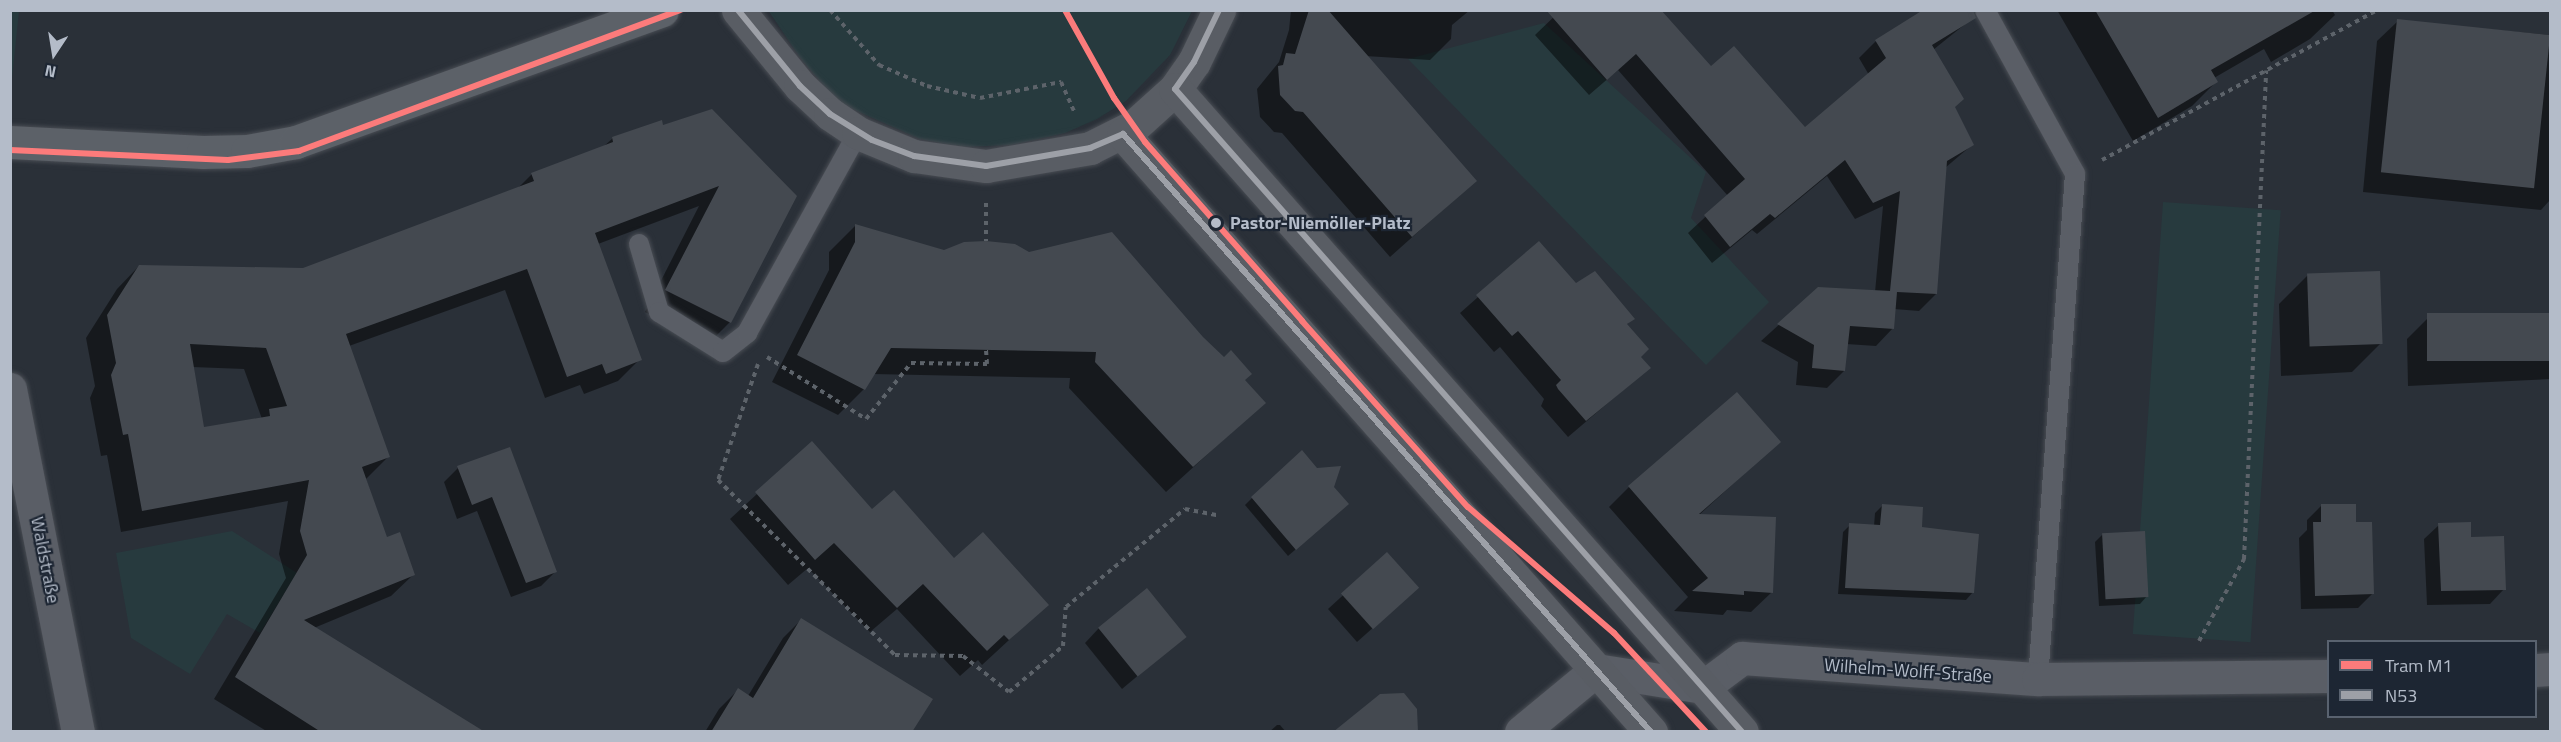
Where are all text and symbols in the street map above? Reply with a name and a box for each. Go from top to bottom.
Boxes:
north arrow [24,24,84,84]
text: N [42,59,58,84]
place label: Pastor-Niemöller-Platz [1230,212,1411,234]
marker: Pastor-Niemöller-Platz [1207,214,1225,232]
street label: Waldstraße [26,515,64,605]
legend [2327,640,2537,718]
text: Tram M1 [2385,652,2452,679]
street label: Wilhelm-Wolff-Straße [1823,654,1993,688]
text: N53 [2385,682,2417,709]

